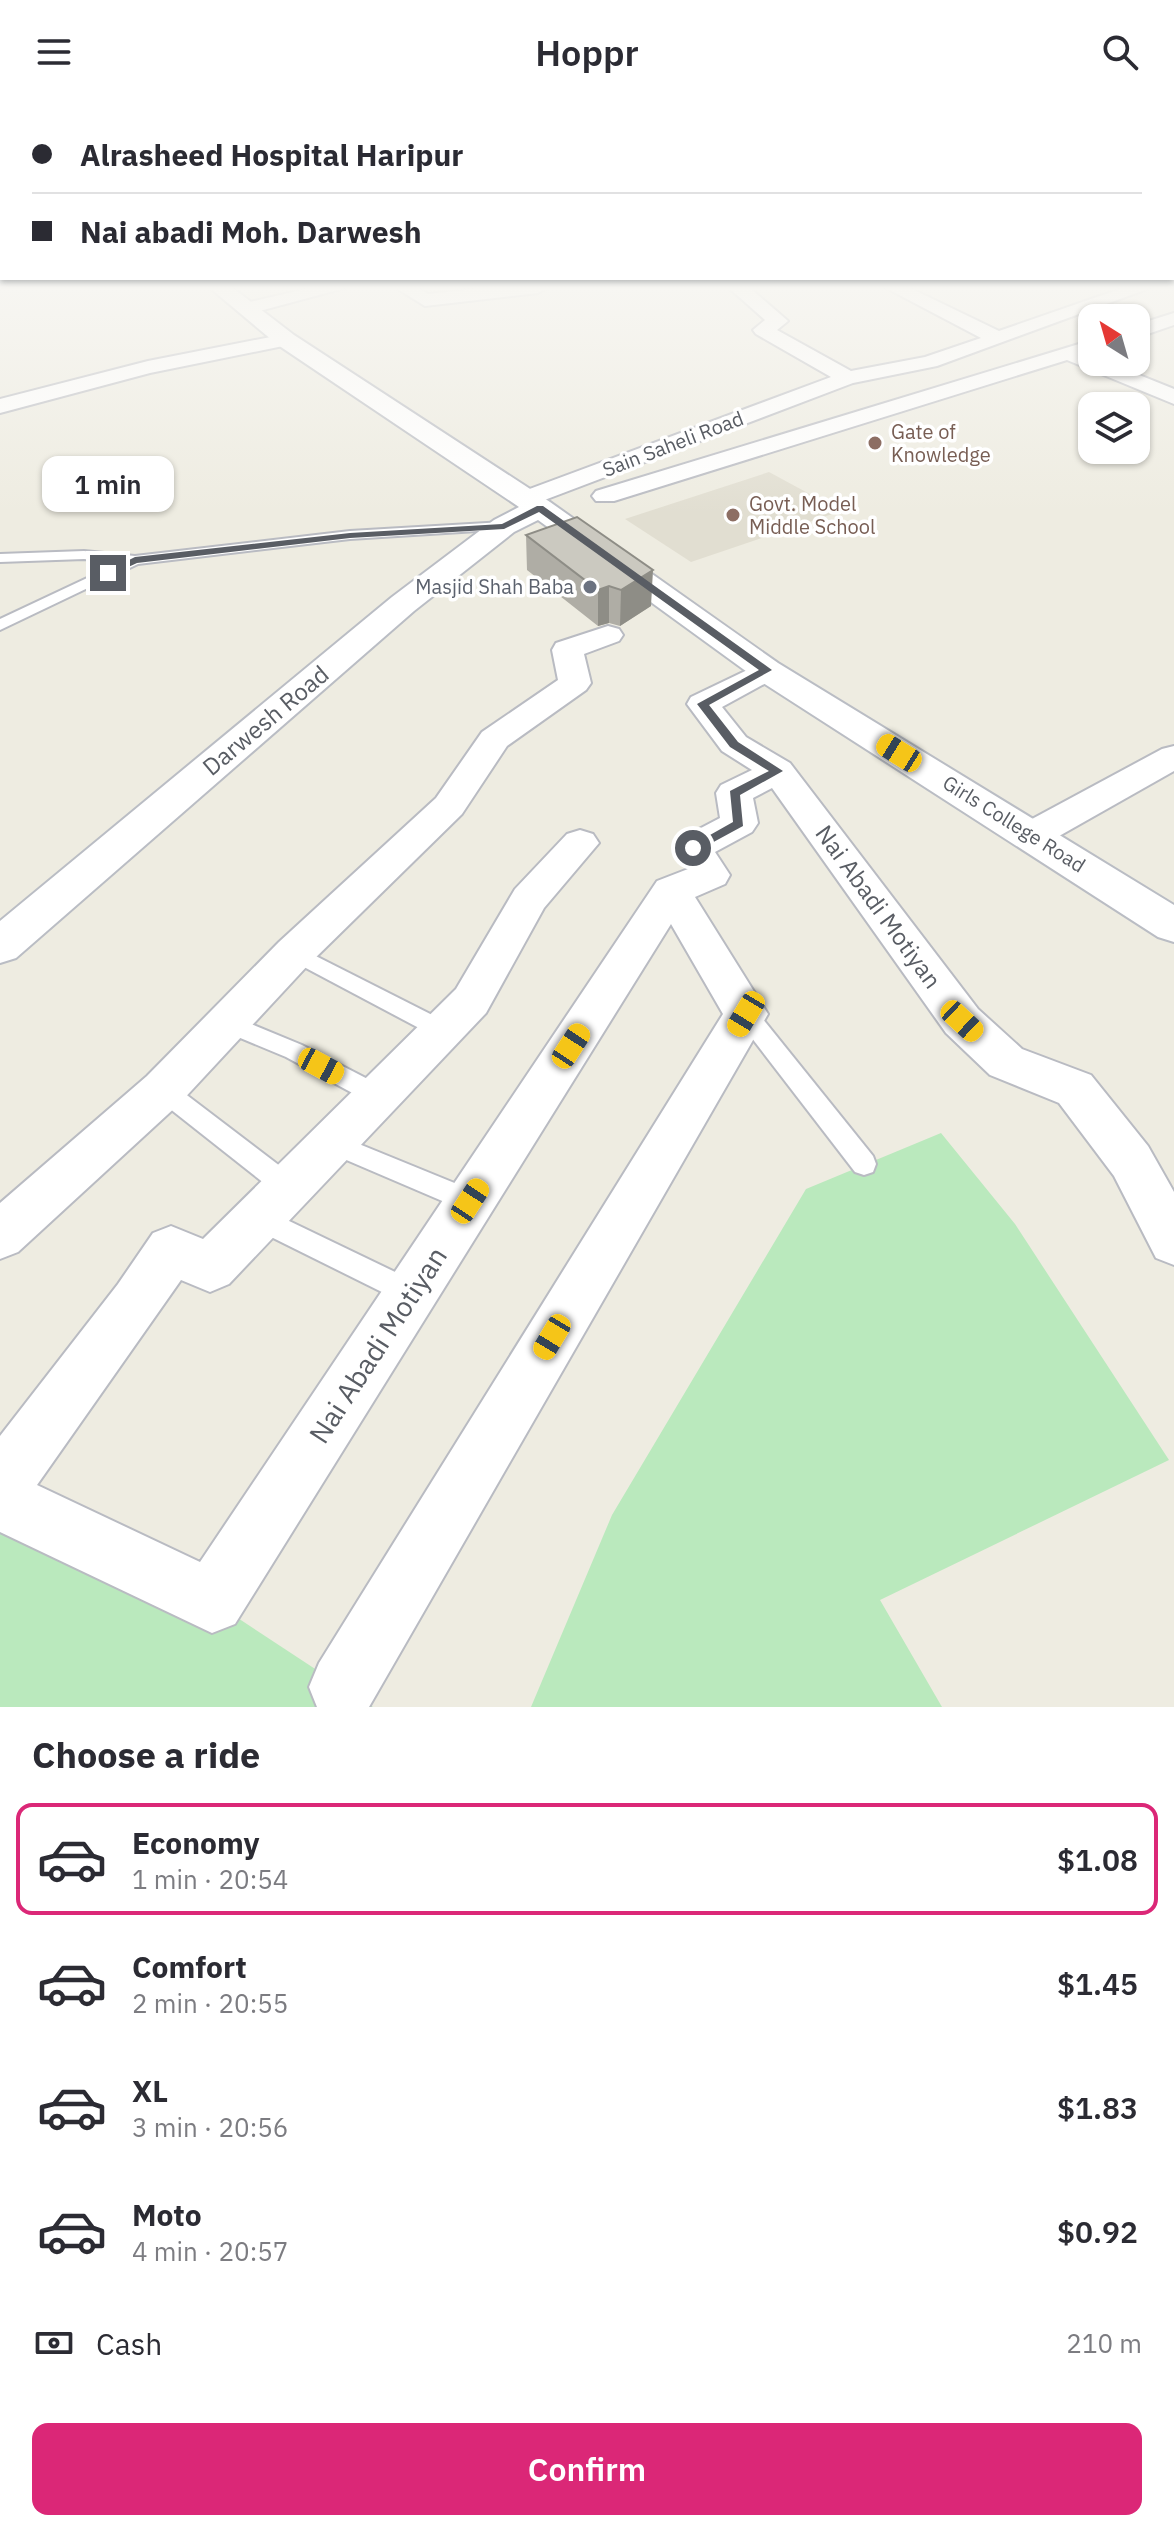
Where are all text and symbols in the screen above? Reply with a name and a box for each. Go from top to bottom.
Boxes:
text: Hoppr [535,29,639,76]
icon: menu [32,30,76,74]
icon: search [1098,30,1142,74]
text: Alrasheed Hospital Haripur [80,135,464,174]
text: Nai abadi Moh. Darwesh [80,212,422,251]
north arrow [1078,304,1150,376]
map controls [1078,304,1150,464]
button: layers [1078,392,1150,464]
street label: Sain Saheli Road [598,404,747,483]
place label: Gate of Knowledge [891,418,991,468]
marker: Gate of Knowledge [866,434,884,452]
callout: 1 min [42,457,174,513]
text: 1 min [74,467,142,501]
place label: Govt. Model Middle School [749,490,875,540]
marker: Govt. Model Middle School [724,506,742,524]
route end [90,555,126,591]
place label: Masjid Shah Baba [415,573,574,600]
marker: Masjid Shah Baba [581,578,599,596]
street label: Darwesh Road [196,658,335,782]
car [872,730,926,776]
street label: Girls College Road [938,769,1091,878]
street label: Nai Abadi Motiyan [809,818,949,995]
route start [675,830,711,866]
car [723,987,769,1041]
car [936,996,988,1046]
car [548,1019,594,1073]
car [294,1044,348,1088]
car [447,1174,493,1228]
street label: Nai Abadi Motiyan [300,1239,455,1450]
car [529,1310,575,1364]
text: Choose a ride [32,1731,260,1778]
icon: car [36,1823,108,1895]
text: Economy [132,1823,260,1862]
text: $1.08 [1057,1840,1138,1879]
text: 1 min · 20:54 [132,1862,288,1896]
icon: car [36,1947,108,2019]
text: Comfort [132,1947,247,1986]
text: $1.45 [1057,1964,1138,2003]
text: 2 min · 20:55 [132,1986,288,2020]
icon: car [36,2071,108,2143]
text: XL [132,2071,168,2110]
text: $1.83 [1057,2088,1138,2127]
text: 3 min · 20:56 [132,2110,288,2144]
icon: car [36,2195,108,2267]
text: Moto [132,2195,202,2234]
text: $0.92 [1057,2212,1138,2251]
text: 4 min · 20:57 [132,2234,288,2268]
icon: cash [32,2321,76,2365]
text: Cash [96,2324,162,2363]
text: 210 m [1066,2326,1142,2360]
button: Confirm [32,2423,1142,2515]

